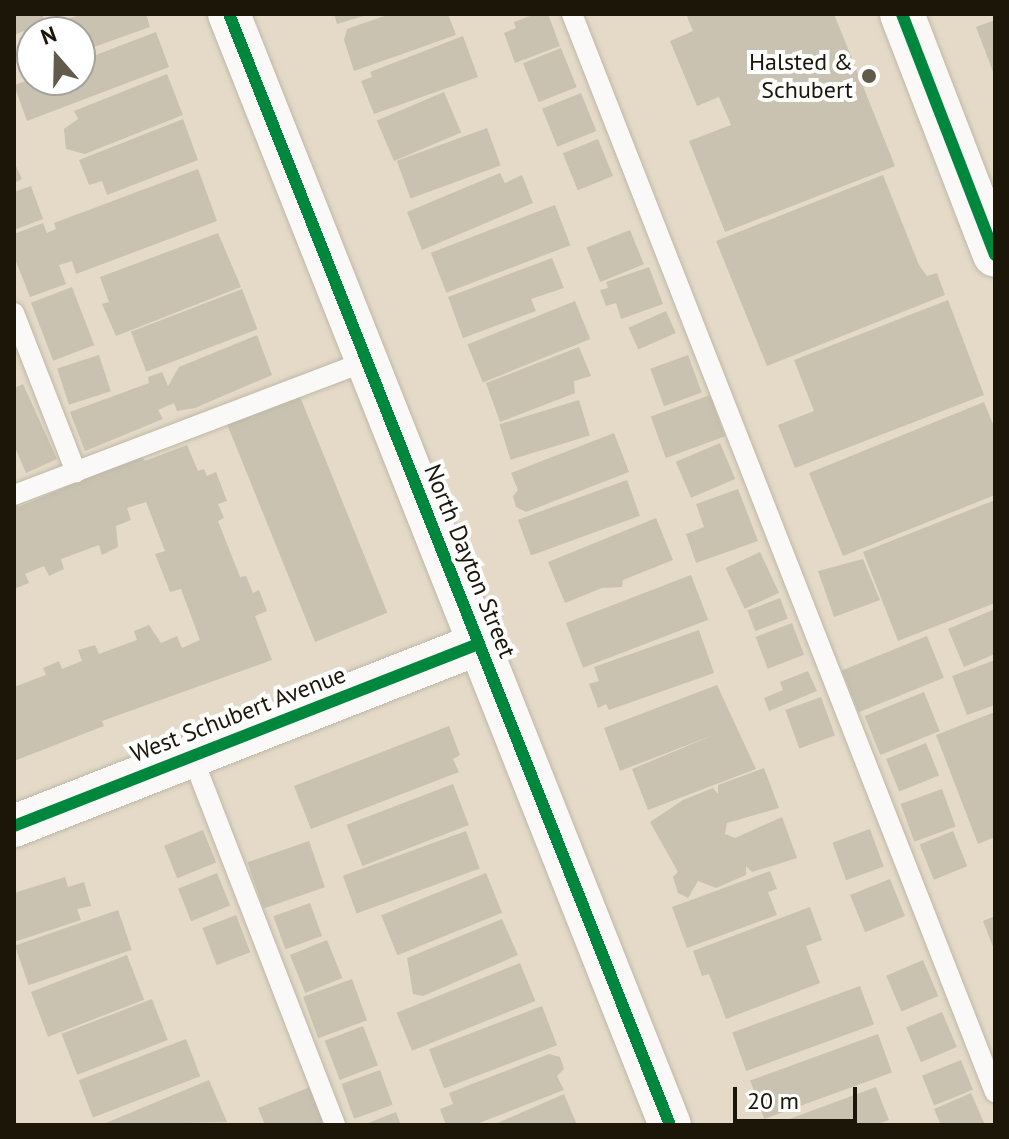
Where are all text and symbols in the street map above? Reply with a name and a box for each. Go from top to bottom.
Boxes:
north arrow [16,16,96,96]
text: N [37,20,60,51]
place label: Halsted & Schubert [749,48,853,104]
marker: Halsted & Schubert [860,67,878,85]
street label: North Dayton Street [418,460,522,662]
street label: West Schubert Avenue [126,660,350,768]
scale bar [737,1071,861,1121]
text: 20 m [747,1085,799,1116]

